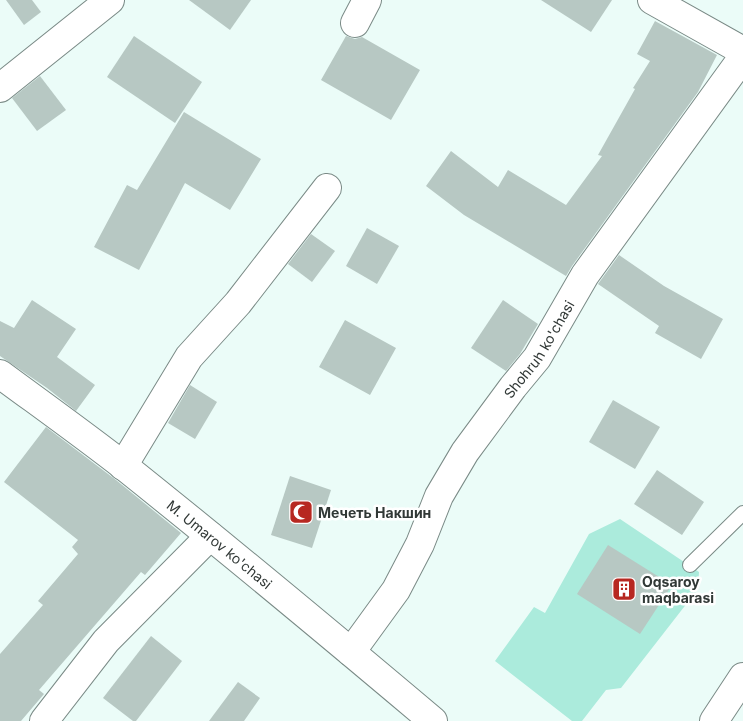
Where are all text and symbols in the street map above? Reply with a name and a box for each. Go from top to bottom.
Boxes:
street label: Shohruh ko'chasi [500,297,577,401]
street label: M. Umarov ko'chasi [164,496,276,592]
mosque icon: Мечеть Накшин [288,499,314,525]
place label: Мечеть Накшин [318,504,431,521]
place label: Oqsaroy maqbarasi [642,573,714,606]
building icon: Oqsaroy maqbarasi [611,576,637,602]

